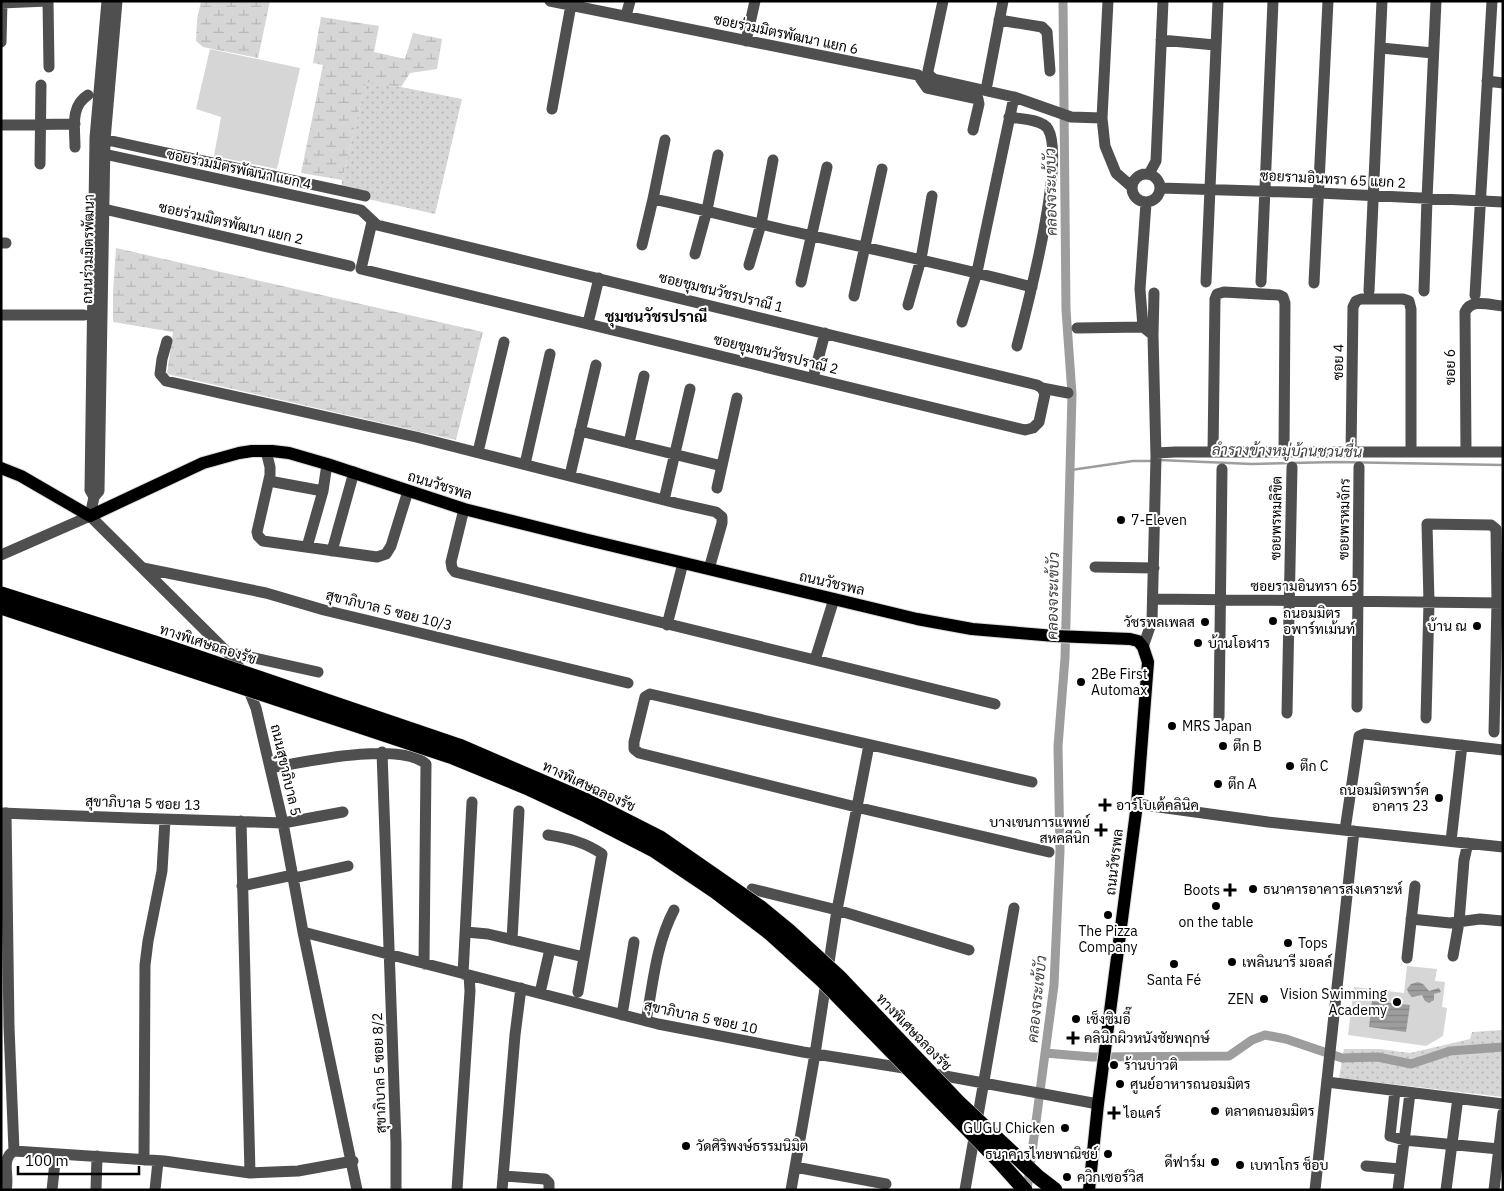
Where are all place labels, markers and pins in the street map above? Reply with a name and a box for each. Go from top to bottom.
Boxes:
place label: 7-Eleven [1131,511,1187,529]
marker: 7-Eleven [1115,514,1127,526]
place label: ถนอมมิตร อพาร์ทเม้นท์ [1283,604,1355,638]
place label: วัชรพลเพลส [1124,613,1195,631]
marker: ถนอมมิตร อพาร์ทเม้นท์ [1267,615,1279,627]
marker: วัชรพลเพลส [1199,616,1211,628]
place label: บ้าน ณ [1427,617,1467,635]
marker: บ้าน ณ [1471,620,1483,632]
place label: บ้านโอฬาร [1208,634,1270,652]
marker: บ้านโอฬาร [1192,637,1204,649]
place label: 2Be First Automax [1091,665,1148,699]
marker: 2Be First Automax [1075,676,1087,688]
place label: MRS Japan [1182,717,1252,735]
marker: MRS Japan [1166,720,1178,732]
place label: ตึก B [1233,737,1262,755]
marker: ตึก B [1217,740,1229,752]
place label: ตึก C [1300,757,1329,775]
marker: ตึก C [1284,760,1296,772]
place label: ตึก A [1228,775,1257,793]
marker: ตึก A [1212,778,1224,790]
place label: ถนอมมิตรพาร์ค อาคาร 23 [1339,781,1429,815]
marker: ถนอมมิตรพาร์ค อาคาร 23 [1433,792,1445,804]
place label: อาร์โบเต้คลินิค [1116,796,1199,814]
marker: อาร์โบเต้คลินิค [1098,798,1112,812]
place label: บางเขนการแพทย์ สหคลีนิก [989,813,1090,847]
marker: บางเขนการแพทย์ สหคลีนิก [1094,823,1108,837]
place label: ธนาคารอาคารสงเคราะห์ [1263,880,1403,898]
place label: Boots [1183,881,1220,899]
marker: ธนาคารอาคารสงเคราะห์ [1247,883,1259,895]
marker: Boots [1224,884,1236,896]
marker: on the table [1210,900,1222,912]
marker: The Pizza Company [1102,909,1114,921]
place label: on the table [1179,913,1254,931]
place label: The Pizza Company [1078,922,1138,956]
place label: Tops [1298,934,1328,952]
marker: Tops [1282,937,1294,949]
place label: เพลินนารี มอลล์ [1242,953,1332,971]
marker: เพลินนารี มอลล์ [1226,956,1238,968]
marker: Santa Fé [1168,958,1180,970]
place label: Santa Fé [1147,971,1202,989]
place label: Vision Swimming Academy [1280,985,1388,1019]
place label: ZEN [1228,990,1254,1008]
marker: ZEN [1258,993,1270,1005]
marker: Vision Swimming Academy [1391,996,1403,1008]
place label: เช็งซิมอี๊ [1086,1006,1132,1028]
marker: เช็งซิมอี๊ [1070,1013,1082,1025]
place label: คลินิกผิวหนังชัยพฤกษ์ [1084,1029,1210,1047]
marker: คลินิกผิวหนังชัยพฤกษ์ [1066,1031,1080,1045]
place label: ร้านบ่าวติ [1124,1056,1178,1074]
marker: ร้านบ่าวติ [1108,1059,1120,1071]
place label: ศูนย์อาหารถนอมมิตร [1130,1075,1251,1094]
marker: ศูนย์อาหารถนอมมิตร [1114,1078,1126,1090]
place label: ตลาดถนอมมิตร [1225,1102,1315,1120]
place label: ไอแคร์ [1123,1104,1161,1122]
marker: ตลาดถนอมมิตร [1209,1105,1221,1117]
marker: ไอแคร์ [1108,1107,1120,1119]
place label: GUGU Chicken [963,1119,1055,1137]
marker: GUGU Chicken [1059,1122,1071,1134]
place label: วัดศิริพงษ์ธรรมนิมิต [696,1137,808,1155]
marker: วัดศิริพงษ์ธรรมนิมิต [680,1140,692,1152]
place label: ธนาคารไทยพาณิชย์ [985,1145,1098,1163]
marker: ธนาคารไทยพาณิชย์ [1102,1148,1114,1160]
place label: ดีฟาร์ม [1164,1153,1205,1171]
marker: ดีฟาร์ม [1209,1156,1221,1168]
place label: เบทาโกร ช็อบ [1250,1156,1329,1174]
marker: เบทาโกร ช็อบ [1234,1159,1246,1171]
place label: ควิกเซอร์วิส [1077,1168,1144,1186]
marker: ควิกเซอร์วิส [1061,1171,1073,1183]

